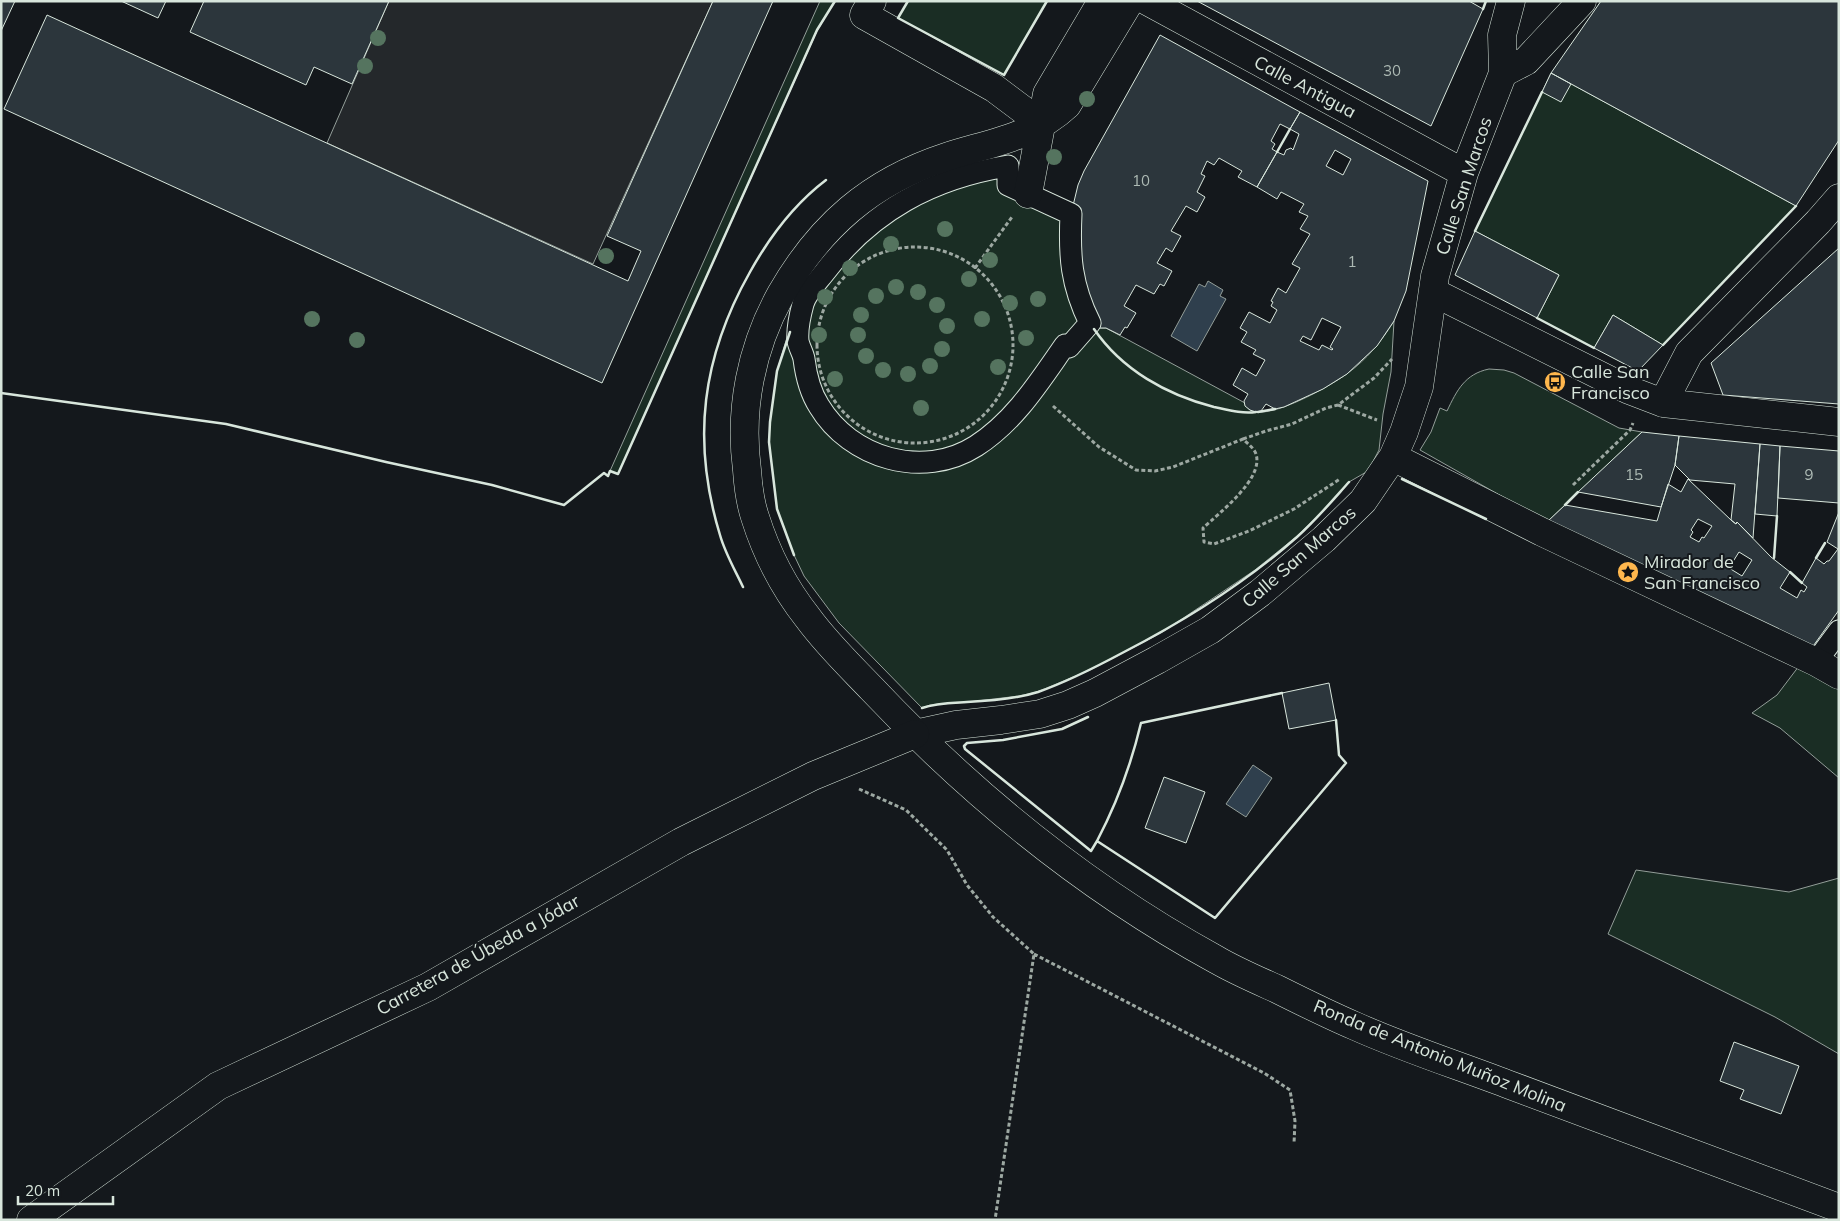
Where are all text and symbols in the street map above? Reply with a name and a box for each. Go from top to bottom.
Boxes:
street label: Calle Antigua [1250,50,1360,123]
house number: 30 [1383,61,1401,80]
street label: Calle San Marcos [1430,114,1497,258]
house number: 10 [1132,171,1150,190]
house number: 1 [1347,252,1357,271]
place label: Calle San Francisco [1571,360,1650,404]
bus stop icon: Calle San Francisco [1543,370,1567,394]
house number: 15 [1625,465,1643,484]
house number: 9 [1804,465,1814,484]
street label: Calle San Marcos [1237,501,1361,612]
place label: Mirador de San Francisco [1644,550,1760,594]
place icon: Mirador de San Francisco [1616,560,1640,584]
street label: Carretera de Úbeda a Jódar [372,889,584,1020]
street label: Ronda de Antonio Muñoz Molina [1310,994,1570,1117]
scale bar [18,1174,112,1206]
text: 20 m [25,1181,60,1200]

